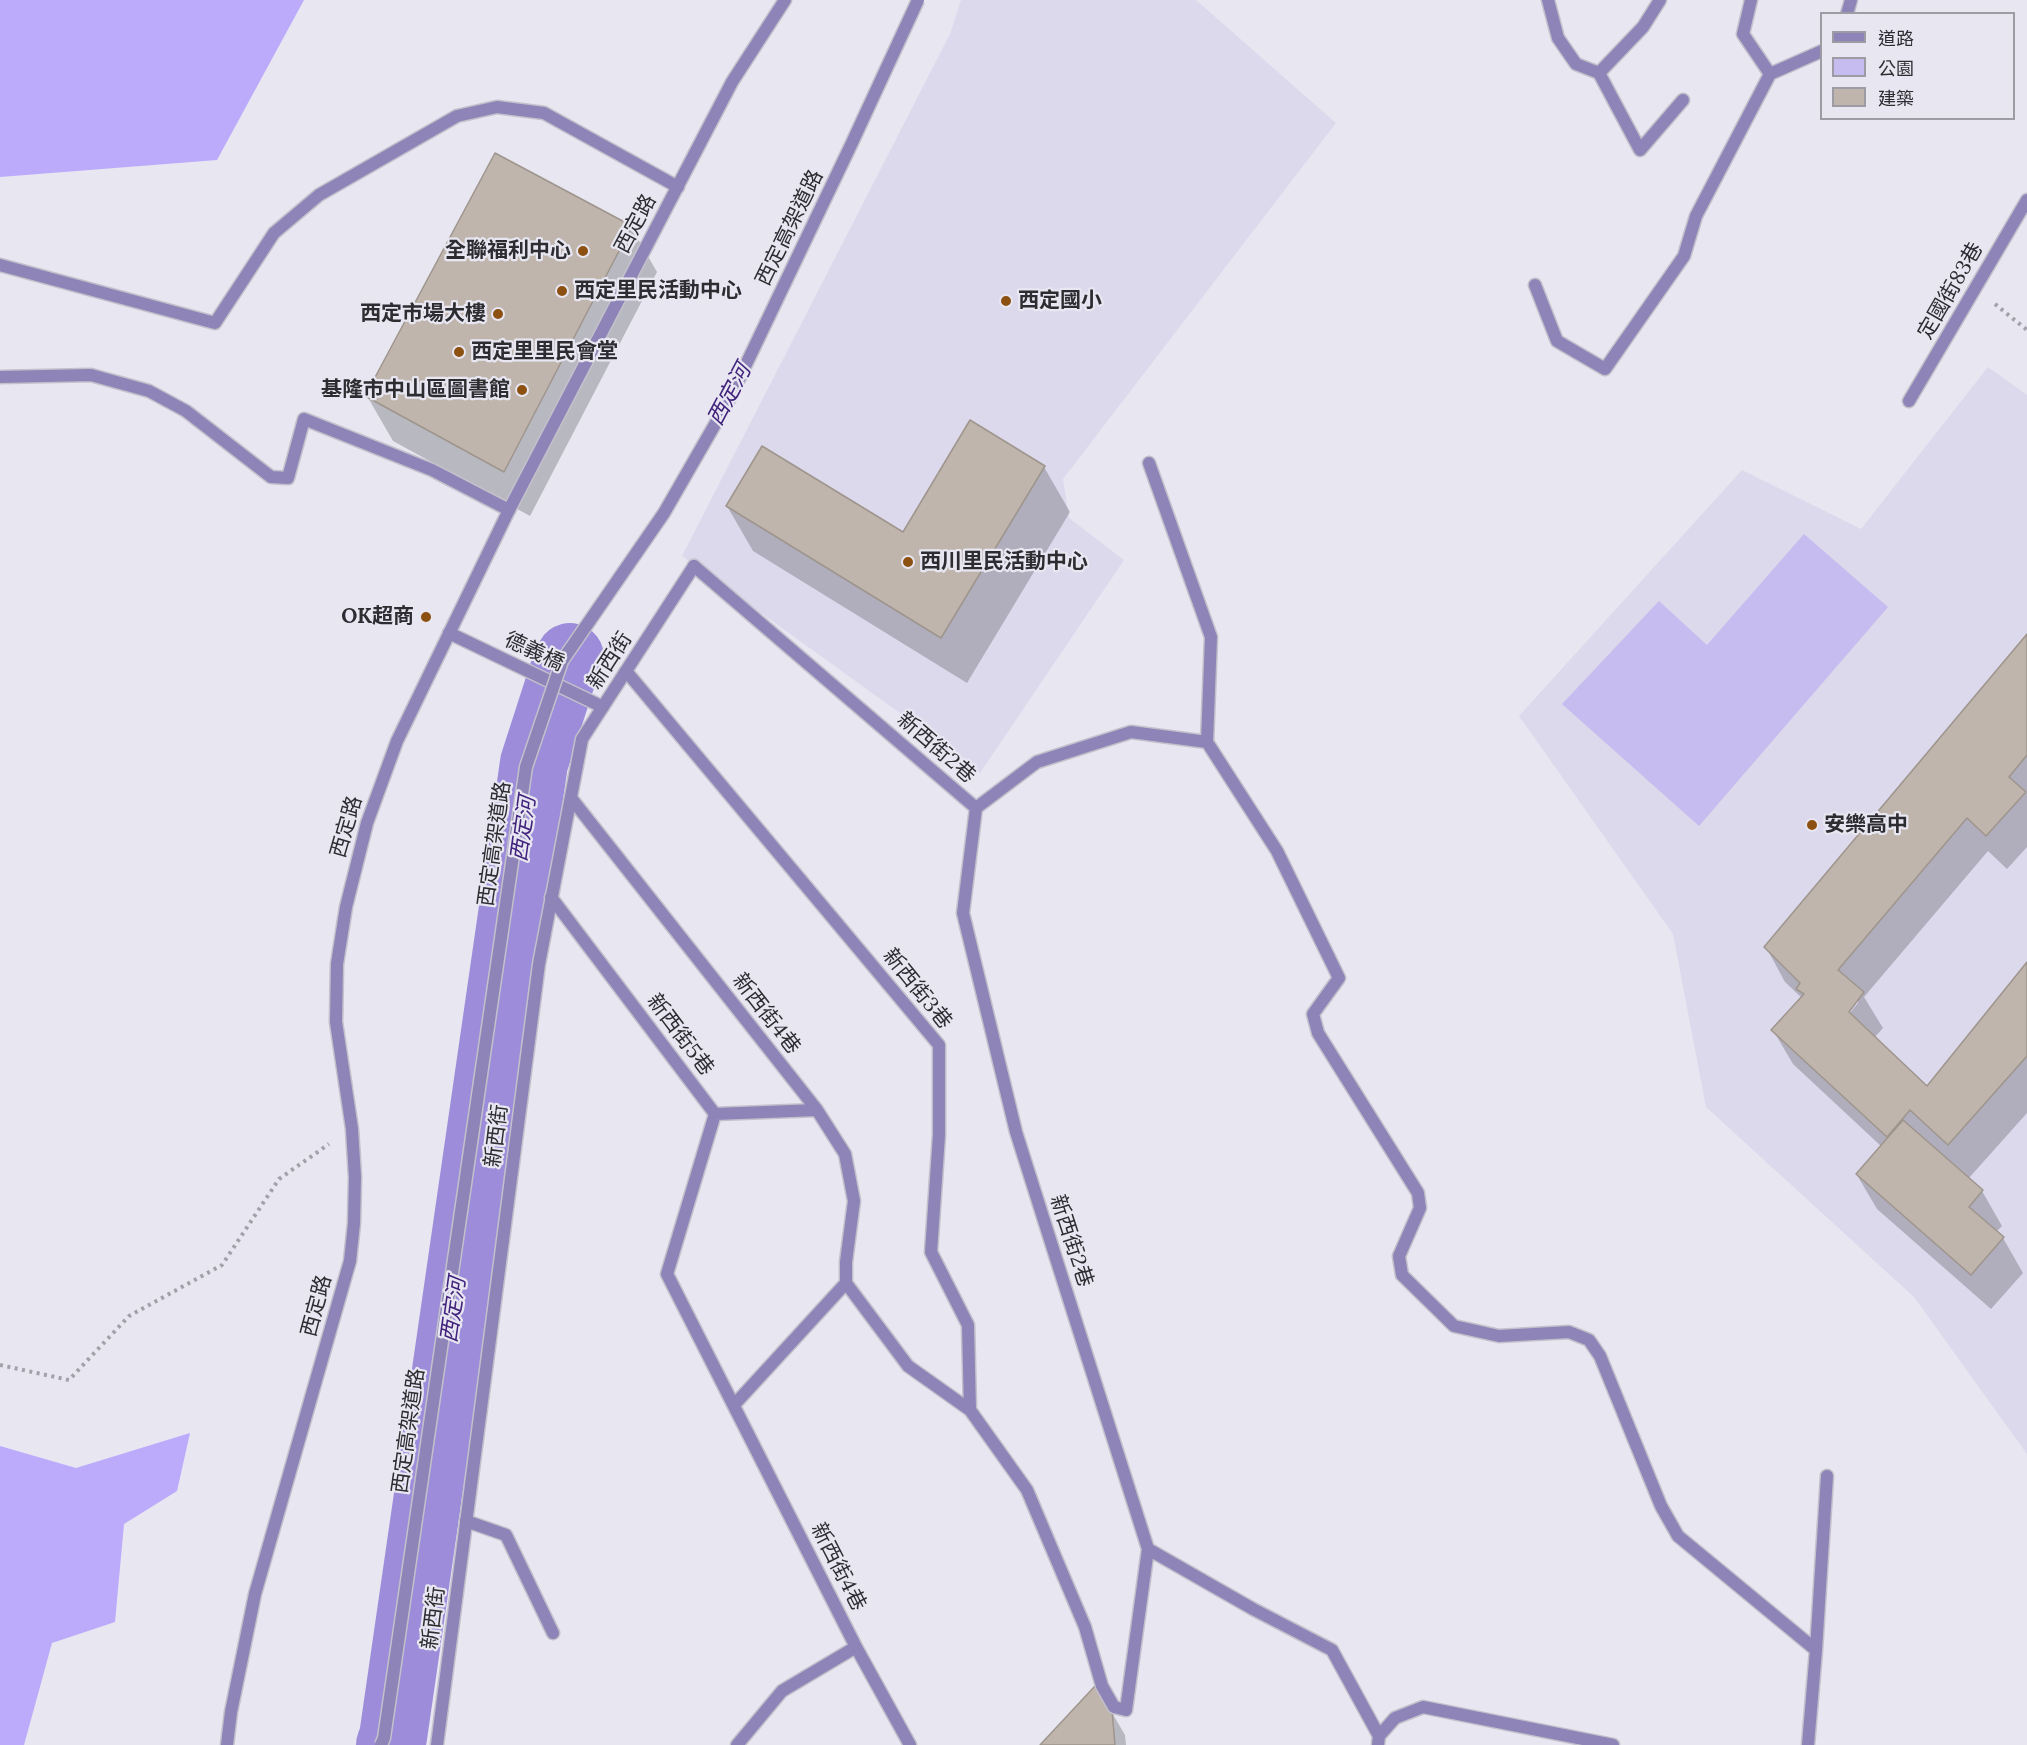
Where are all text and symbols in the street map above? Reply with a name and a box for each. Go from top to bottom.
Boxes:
legend [1820,12,2015,120]
text: 道路 [1878,27,1914,50]
text: 公園 [1878,57,1914,80]
text: 建築 [1878,87,1914,110]
street label: 西定高架道路 [751,166,829,290]
street label: 西定路 [610,190,662,258]
place label: 全聯福利中心 [445,238,571,264]
street label: 定國街83巷 [1913,238,1989,344]
marker: 全聯福利中心 [576,244,590,258]
place label: 西定里民活動中心 [574,278,742,304]
marker: 西定里民活動中心 [555,284,569,298]
place label: 西定國小 [1018,288,1102,314]
marker: 西定國小 [999,294,1013,308]
place label: 西定市場大樓 [360,301,486,327]
marker: 西定市場大樓 [491,307,505,321]
place label: 西定里里民會堂 [471,339,618,365]
marker: 西定里里民會堂 [452,345,466,359]
water label: 西定河 [703,360,757,430]
place label: 基隆市中山區圖書館 [321,377,510,403]
marker: 基隆市中山區圖書館 [515,383,529,397]
place label: 西川里民活動中心 [920,549,1088,575]
marker: 西川里民活動中心 [901,555,915,569]
place label: OK超商 [341,604,414,630]
marker: OK超商 [419,610,433,624]
street label: 德義橋 [500,627,568,677]
street label: 新西街 [582,628,638,694]
street label: 新西街2巷 [892,707,980,789]
street label: 西定高架道路 [474,780,516,908]
street label: 西定路 [326,793,368,861]
water label: 西定河 [506,794,542,864]
place label: 安樂高中 [1824,812,1908,838]
marker: 安樂高中 [1805,818,1819,832]
street label: 新西街3巷 [877,944,957,1034]
street label: 新西街4巷 [727,969,805,1059]
street label: 新西街5巷 [641,989,719,1081]
street label: 新西街 [481,1103,513,1169]
street label: 新西街2巷 [1044,1192,1098,1290]
street label: 西定路 [297,1272,337,1340]
water label: 西定河 [436,1275,472,1345]
street label: 西定高架道路 [388,1367,430,1495]
street label: 新西街4巷 [805,1519,871,1615]
street label: 新西街 [418,1585,450,1651]

